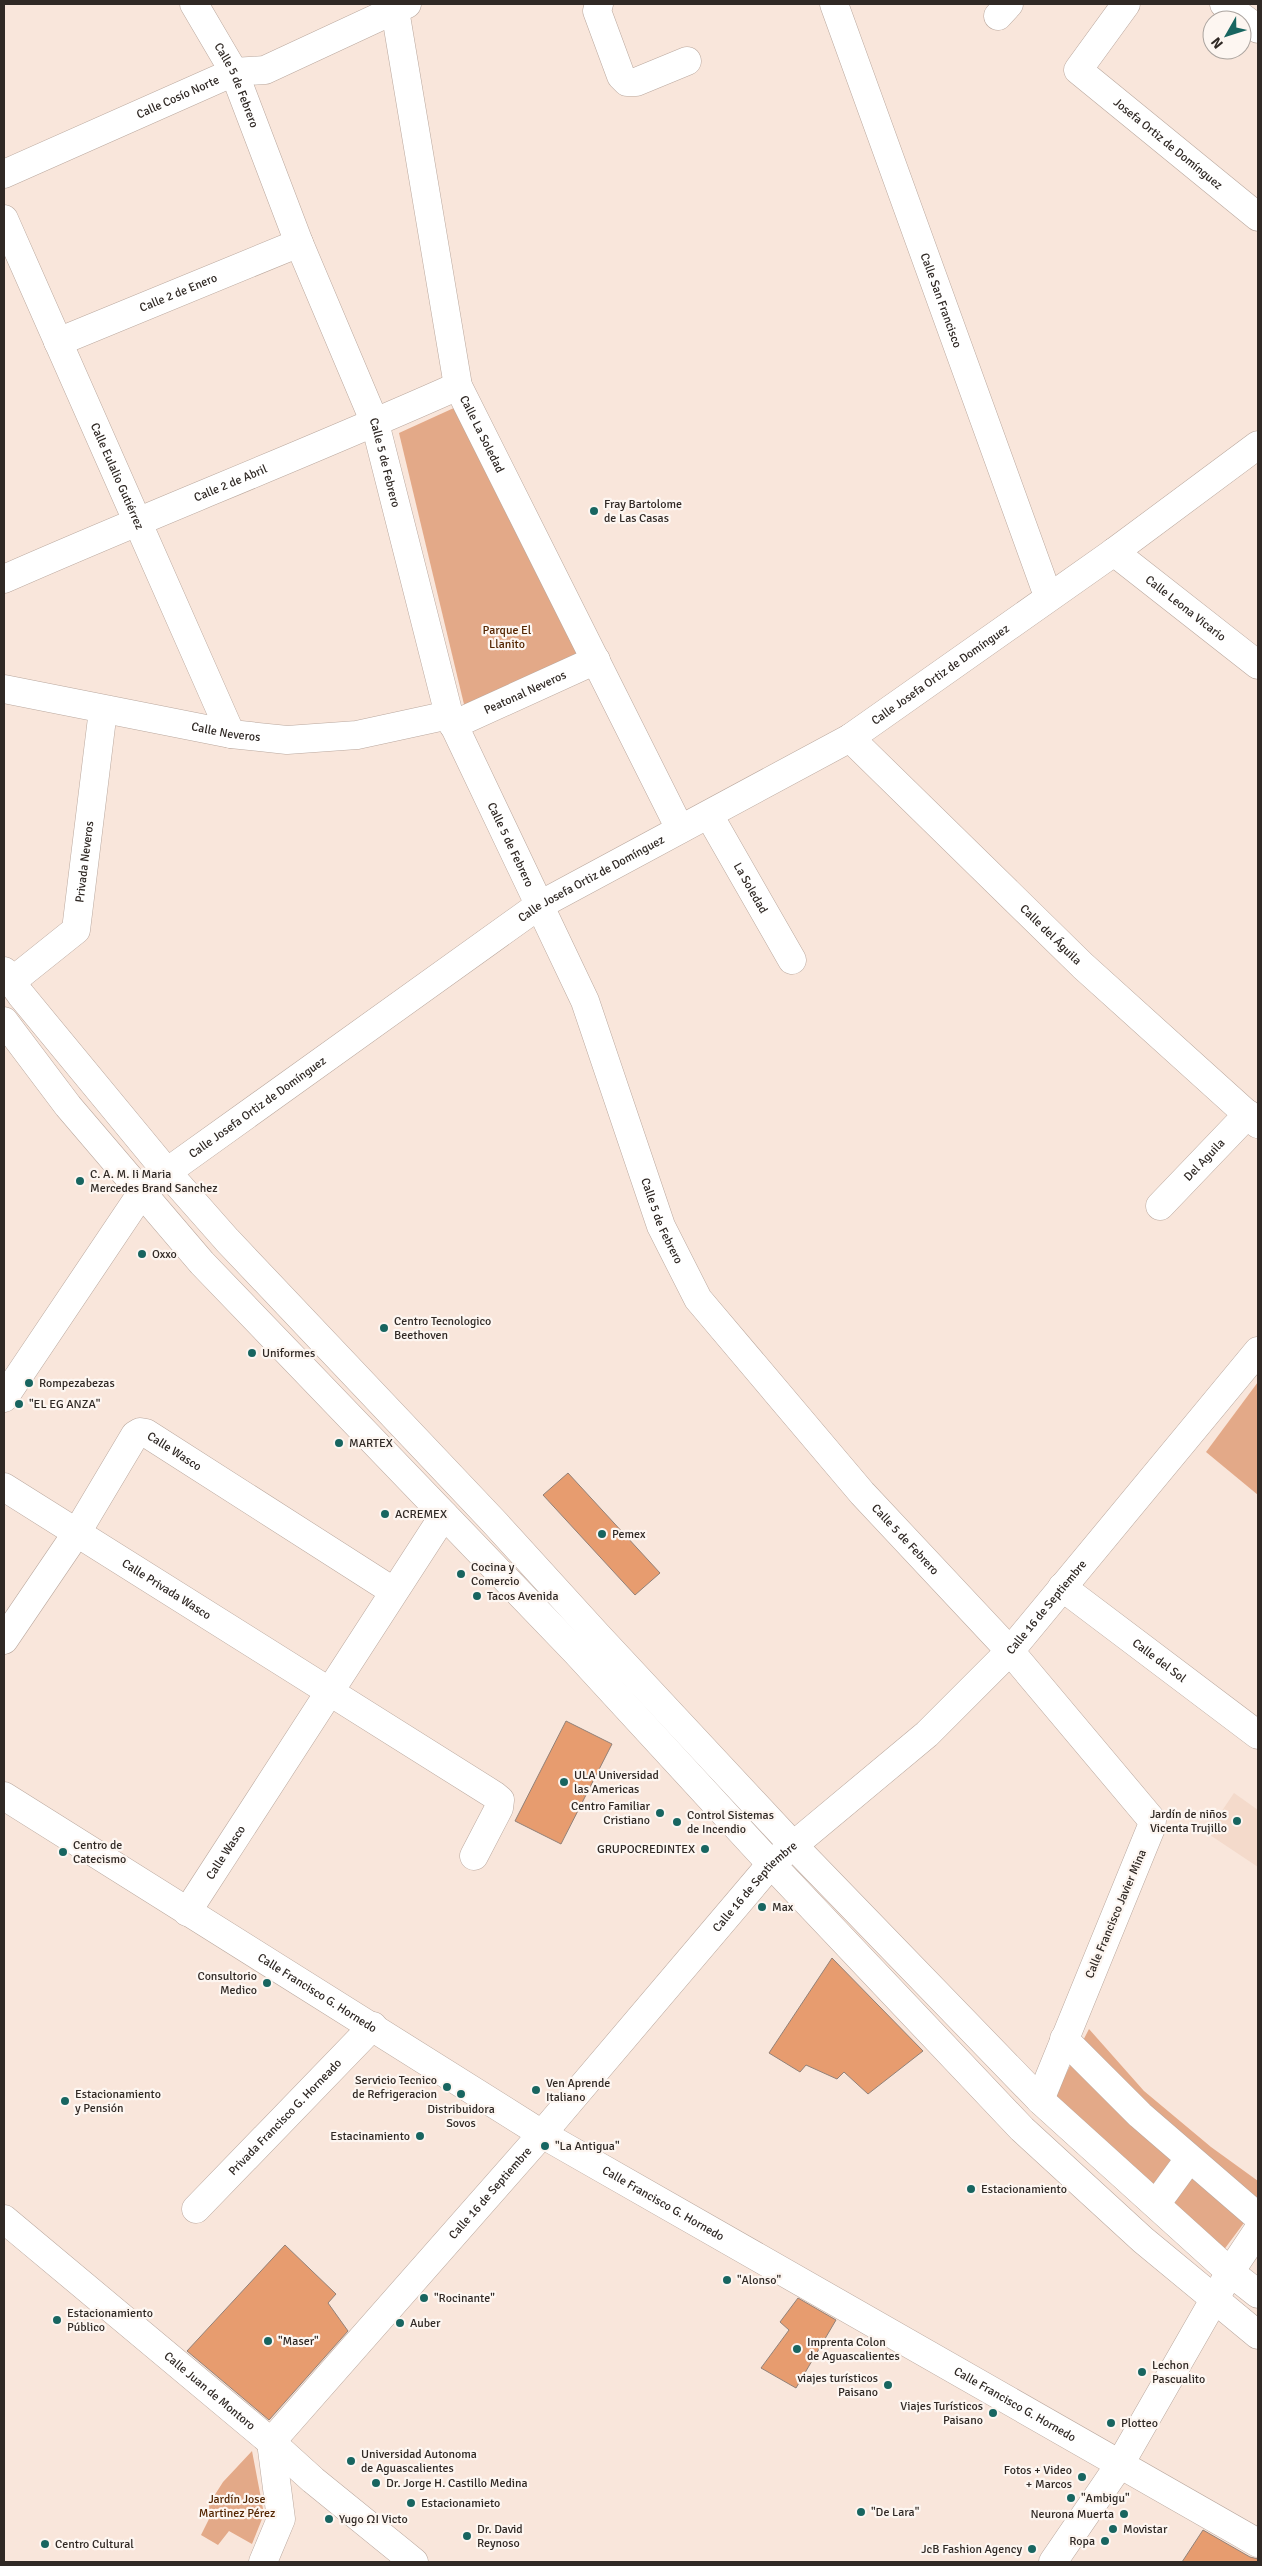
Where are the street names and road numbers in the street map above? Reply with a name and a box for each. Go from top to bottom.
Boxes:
street label: Calle 5 de Febrero [211,40,262,130]
street label: Calle Cosío Norte [134,72,221,122]
street label: Josefa Ortiz de Domínguez [1111,95,1226,193]
street label: Calle San Francisco [917,251,965,350]
street label: Calle 2 de Enero [137,270,219,315]
street label: Calle La Soledad [456,393,508,475]
street label: Calle 5 de Febrero [366,415,404,509]
street label: Calle Eulalio Gutiérrez [87,420,147,532]
street label: Calle 2 de Abril [192,461,270,505]
street label: Calle Leona Vicario [1142,572,1229,644]
street label: Calle Josefa Ortiz de Domínguez [868,621,1012,728]
street label: Peatonal Neveros [481,667,568,717]
street label: Calle Neveros [190,719,261,745]
street label: Calle 5 de Febrero [484,800,537,889]
street label: Privada Neveros [72,820,97,903]
street label: Calle Josefa Ortiz de Domínguez [515,832,667,925]
street label: La Soledad [730,860,771,916]
street label: Calle del Águila [1017,901,1085,968]
street label: Calle Josefa Ortiz de Domínguez [186,1053,329,1161]
street label: Del Aguila [1180,1135,1228,1184]
street label: Calle 5 de Febrero [638,1176,686,1266]
street label: Calle Wasco [144,1428,204,1474]
street label: Calle 5 de Febrero [869,1501,942,1578]
street label: Calle Privada Wasco [119,1556,214,1623]
street label: Calle 16 de Septiembre [1003,1557,1090,1657]
street label: Calle del Sol [1129,1635,1190,1686]
street label: Calle Wasco [203,1822,249,1882]
street label: Calle 16 de Septiembre [709,1838,800,1935]
street label: Calle Francisco Javier Mina [1082,1847,1150,1981]
street label: Calle Francisco G. Hornedo [255,1950,380,2036]
street label: Privada Francisco G. Horneado [225,2056,345,2178]
street label: Calle 16 de Septiembre [445,2144,535,2242]
street label: Calle Francisco G. Hornedo [600,2163,727,2244]
street label: Calle Juan de Montoro [161,2348,258,2433]
street label: Calle Francisco G. Hornedo [951,2363,1079,2445]

